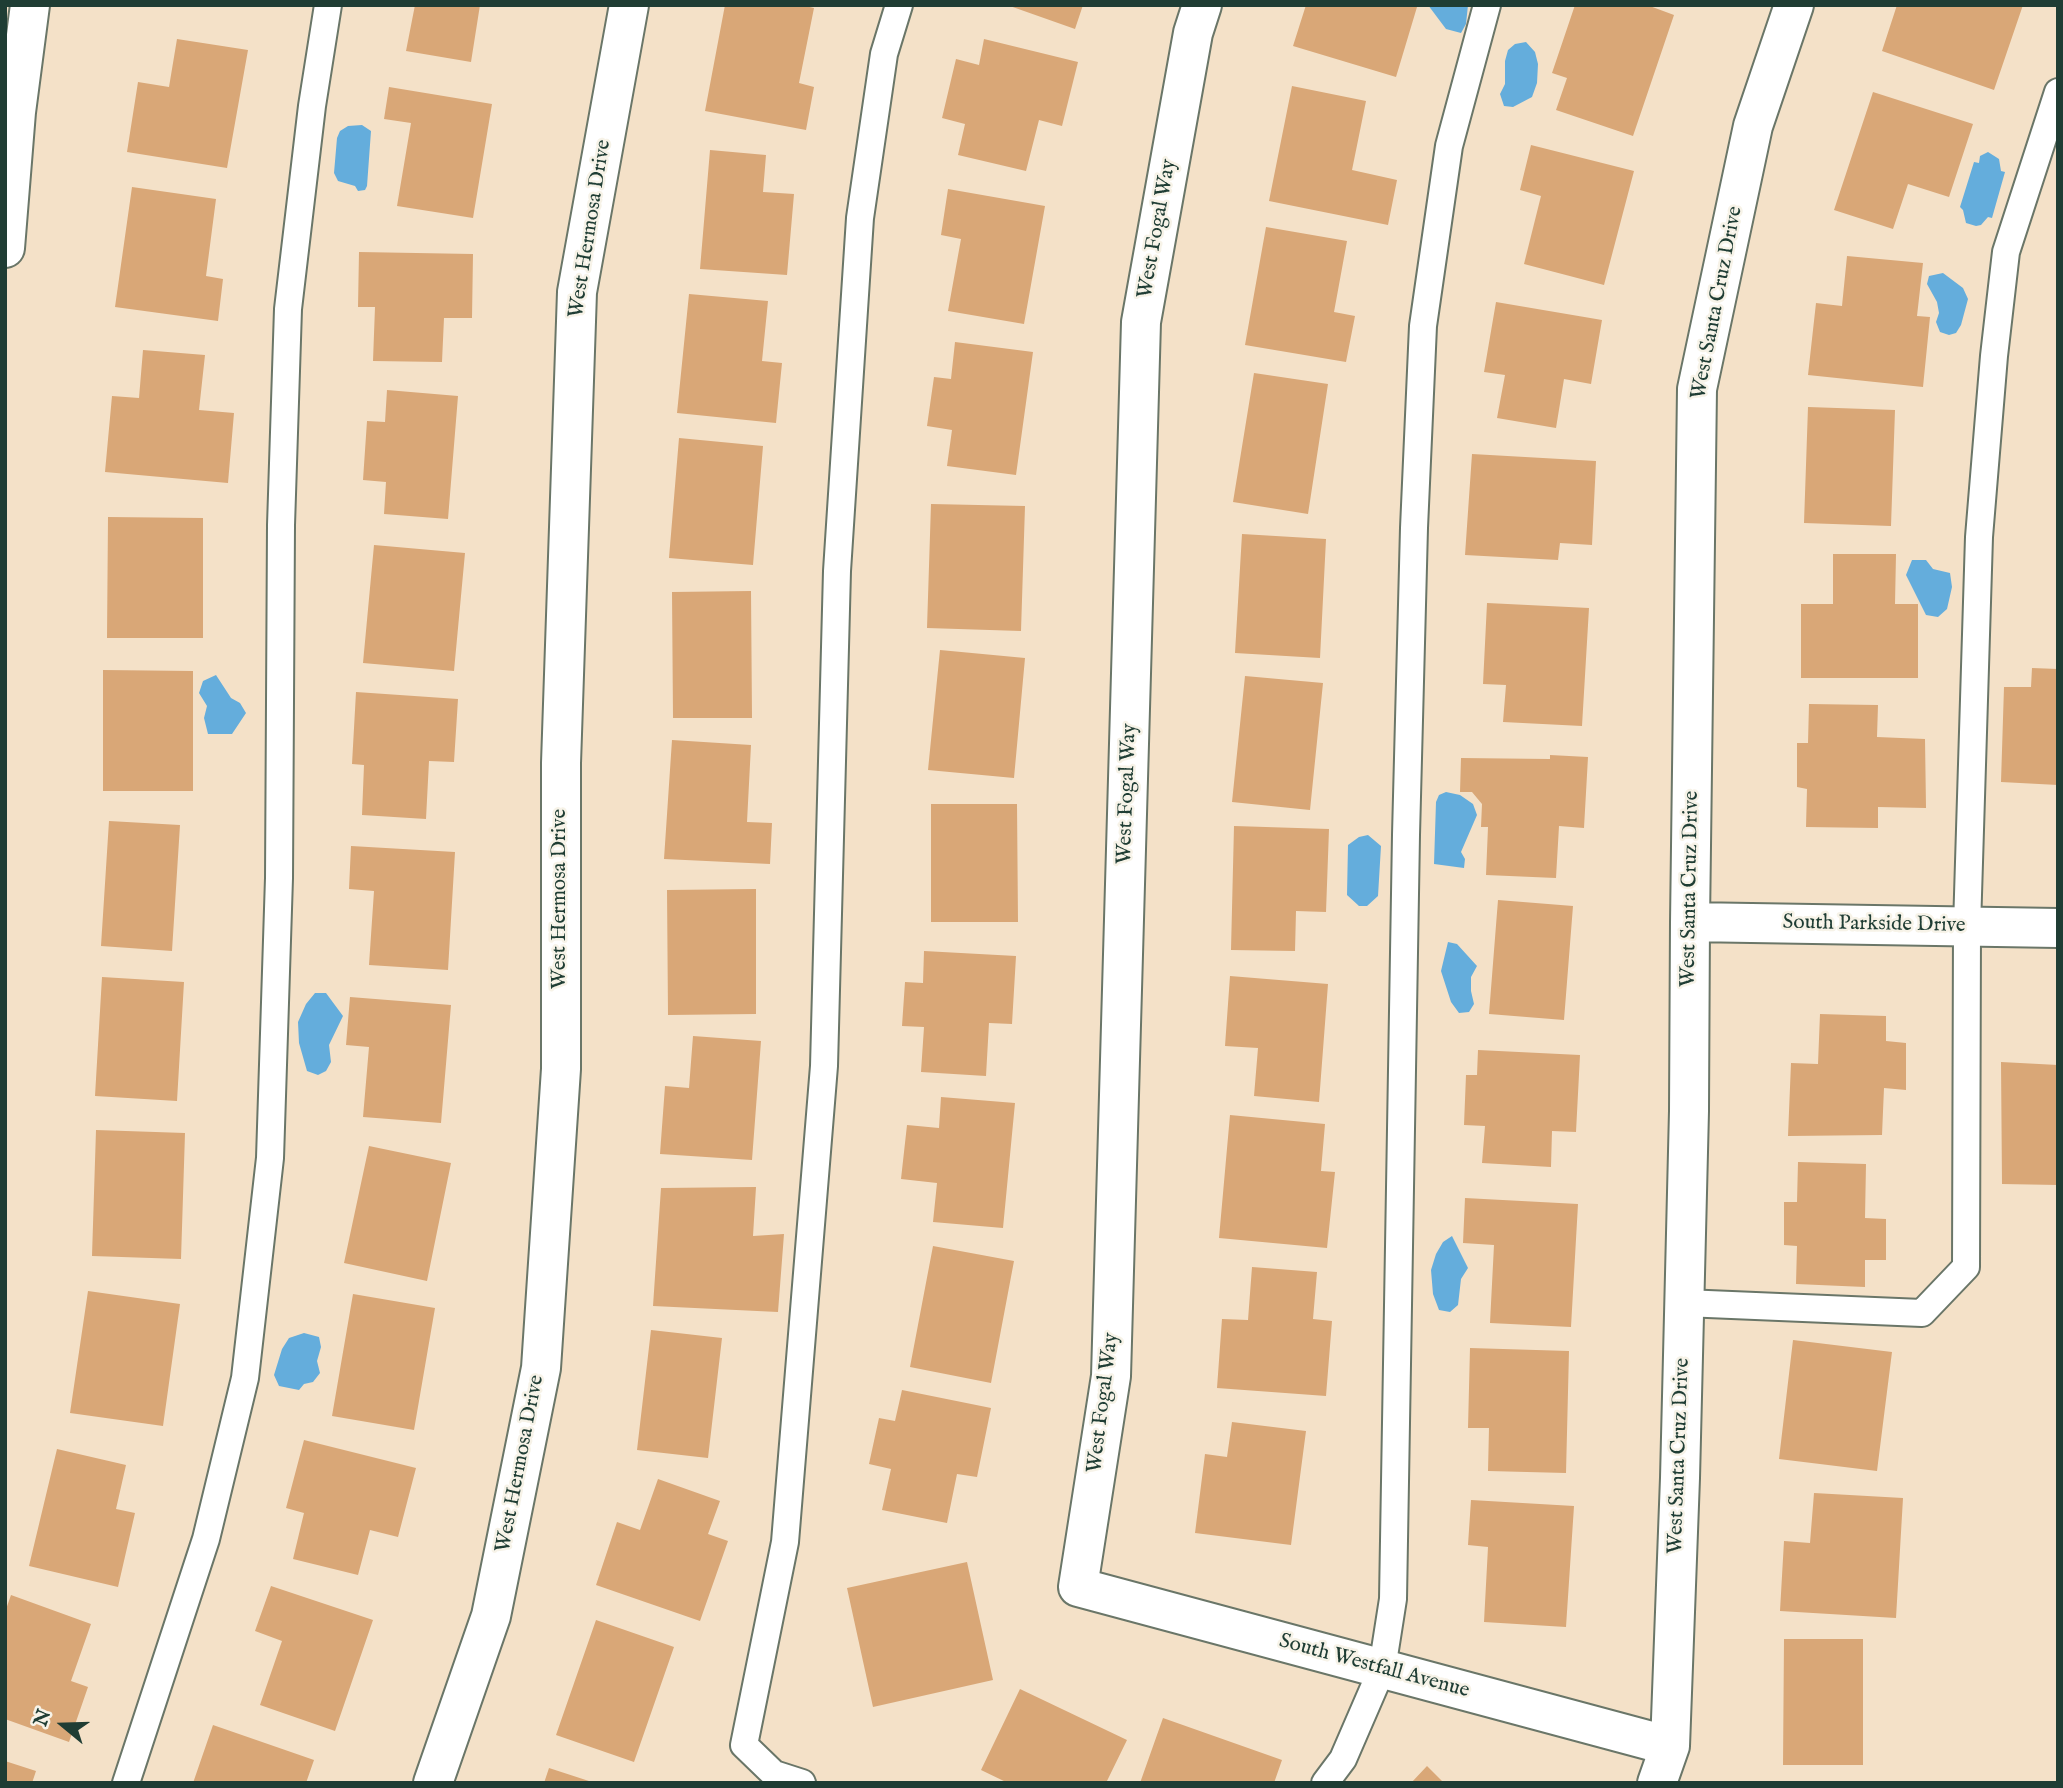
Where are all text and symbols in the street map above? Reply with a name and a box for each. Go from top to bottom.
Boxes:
street label: West Hermosa Drive [564,138,618,320]
street label: West Fogal Way [1133,157,1183,301]
street label: West Santa Cruz Drive [1687,204,1749,402]
street label: West Fogal Way [1113,723,1143,865]
street label: West Santa Cruz Drive [1677,791,1705,987]
street label: West Hermosa Drive [548,809,574,989]
street label: South Parkside Drive [1782,911,1966,939]
street label: West Fogal Way [1083,1332,1125,1474]
street label: West Santa Cruz Drive [1664,1357,1696,1555]
street label: West Hermosa Drive [491,1373,551,1555]
street label: South Westfall Avenue [1276,1629,1472,1705]
north arrow [28,1690,98,1760]
text: N [29,1706,57,1730]

